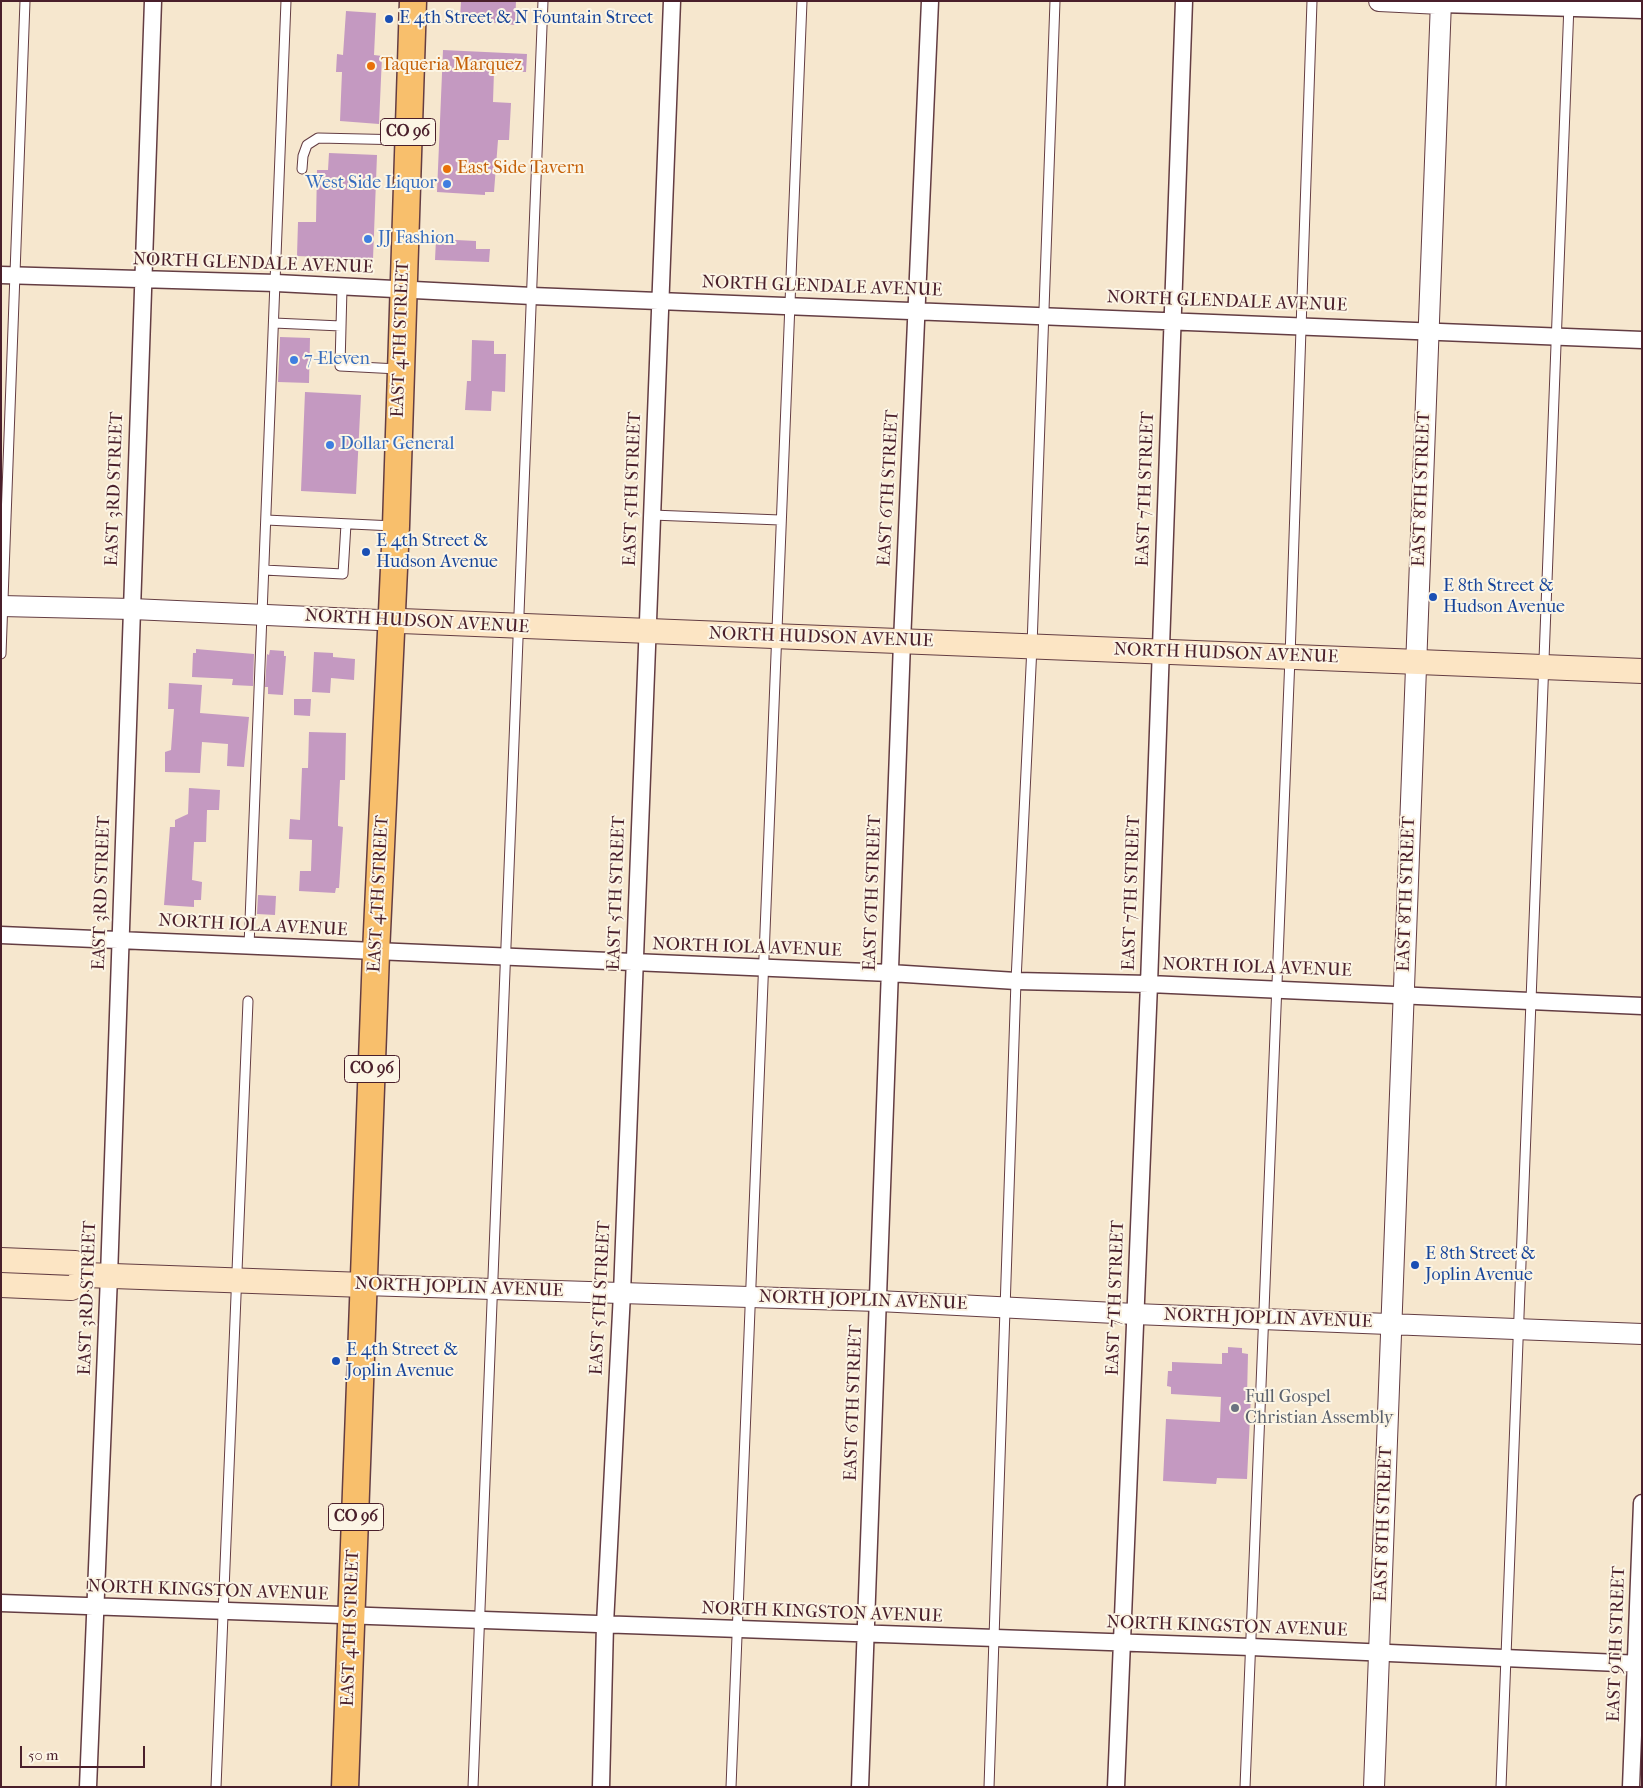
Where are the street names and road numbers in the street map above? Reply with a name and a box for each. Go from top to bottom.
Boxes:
road number: CO 96 [380,118,436,146]
street label: NORTH GLENDALE AVENUE [132,249,374,279]
street label: EAST 4TH STREET [387,260,415,418]
street label: NORTH GLENDALE AVENUE [701,272,943,302]
street label: NORTH GLENDALE AVENUE [1106,287,1348,317]
street label: EAST 6TH STREET [874,409,904,567]
street label: EAST 3RD STREET [102,411,128,567]
street label: EAST 5TH STREET [620,411,646,567]
street label: EAST 7TH STREET [1132,411,1160,567]
street label: EAST 8TH STREET [1408,411,1436,567]
street label: NORTH HUDSON AVENUE [304,605,530,639]
street label: NORTH HUDSON AVENUE [708,623,934,653]
street label: NORTH HUDSON AVENUE [1113,639,1339,669]
street label: EAST 6TH STREET [859,814,887,972]
street label: EAST 3RD STREET [89,815,115,971]
street label: EAST 4TH STREET [364,815,394,973]
street label: EAST 5TH STREET [604,815,630,971]
street label: EAST 7TH STREET [1118,815,1146,971]
street label: EAST 8TH STREET [1393,816,1421,972]
street label: NORTH IOLA AVENUE [158,910,348,942]
street label: NORTH IOLA AVENUE [652,934,842,962]
street label: NORTH IOLA AVENUE [1162,954,1352,982]
road number: CO 96 [344,1056,400,1082]
street label: EAST 3RD STREET [75,1220,101,1376]
street label: EAST 5TH STREET [586,1220,616,1376]
street label: EAST 7TH STREET [1102,1220,1130,1376]
street label: NORTH JOPLIN AVENUE [354,1274,564,1302]
street label: NORTH JOPLIN AVENUE [758,1287,968,1315]
street label: NORTH JOPLIN AVENUE [1163,1305,1373,1333]
street label: EAST 6TH STREET [840,1324,868,1482]
street label: EAST 8TH STREET [1370,1446,1398,1602]
road number: CO 96 [328,1504,384,1530]
street label: EAST 4TH STREET [337,1549,365,1707]
street label: EAST 9TH STREET [1603,1566,1631,1722]
street label: NORTH KINGSTON AVENUE [87,1576,329,1606]
street label: NORTH KINGSTON AVENUE [701,1598,943,1628]
street label: NORTH KINGSTON AVENUE [1106,1612,1348,1642]

